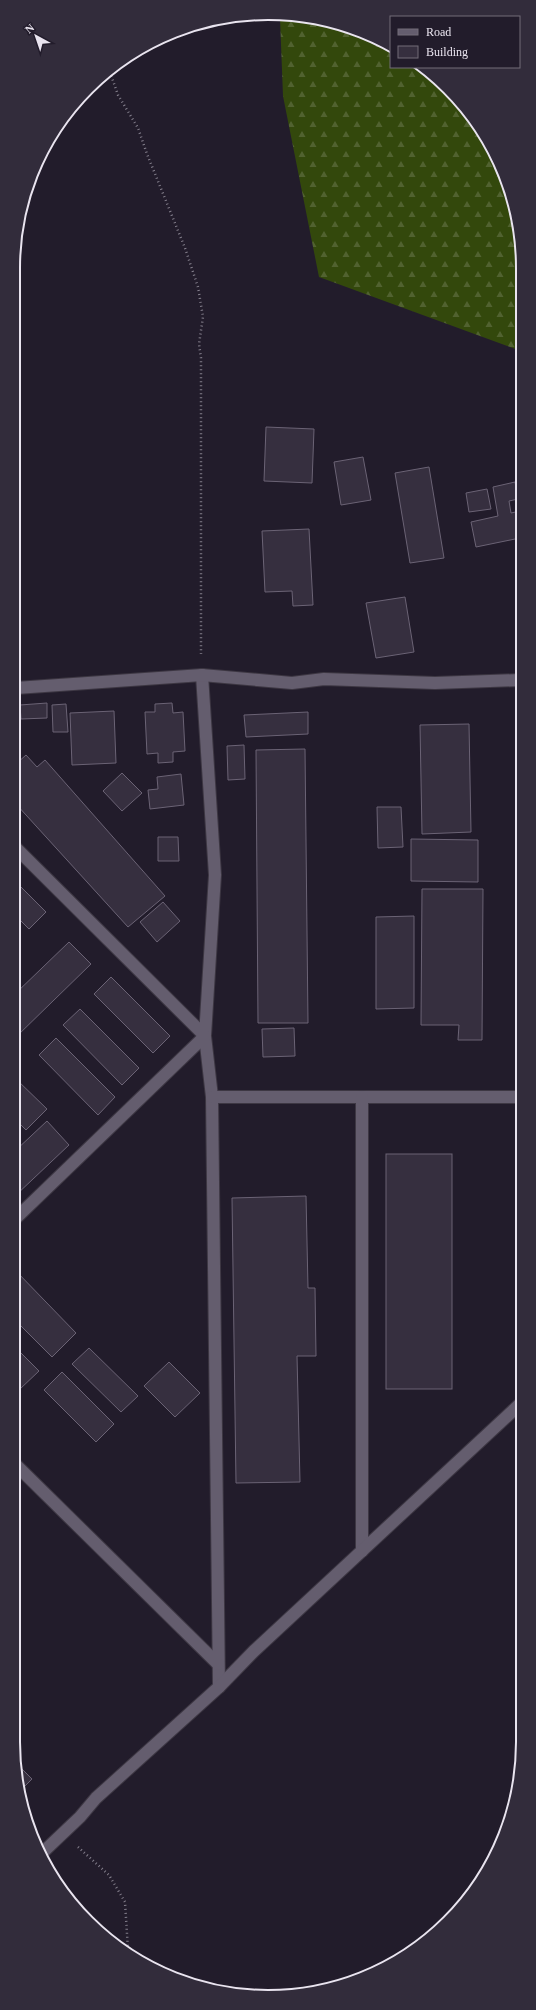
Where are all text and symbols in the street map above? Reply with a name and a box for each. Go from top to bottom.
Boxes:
north arrow [16,16,56,56]
legend [390,16,520,68]
text: N [23,21,37,35]
text: Road [426,25,451,39]
text: Building [426,45,468,59]

